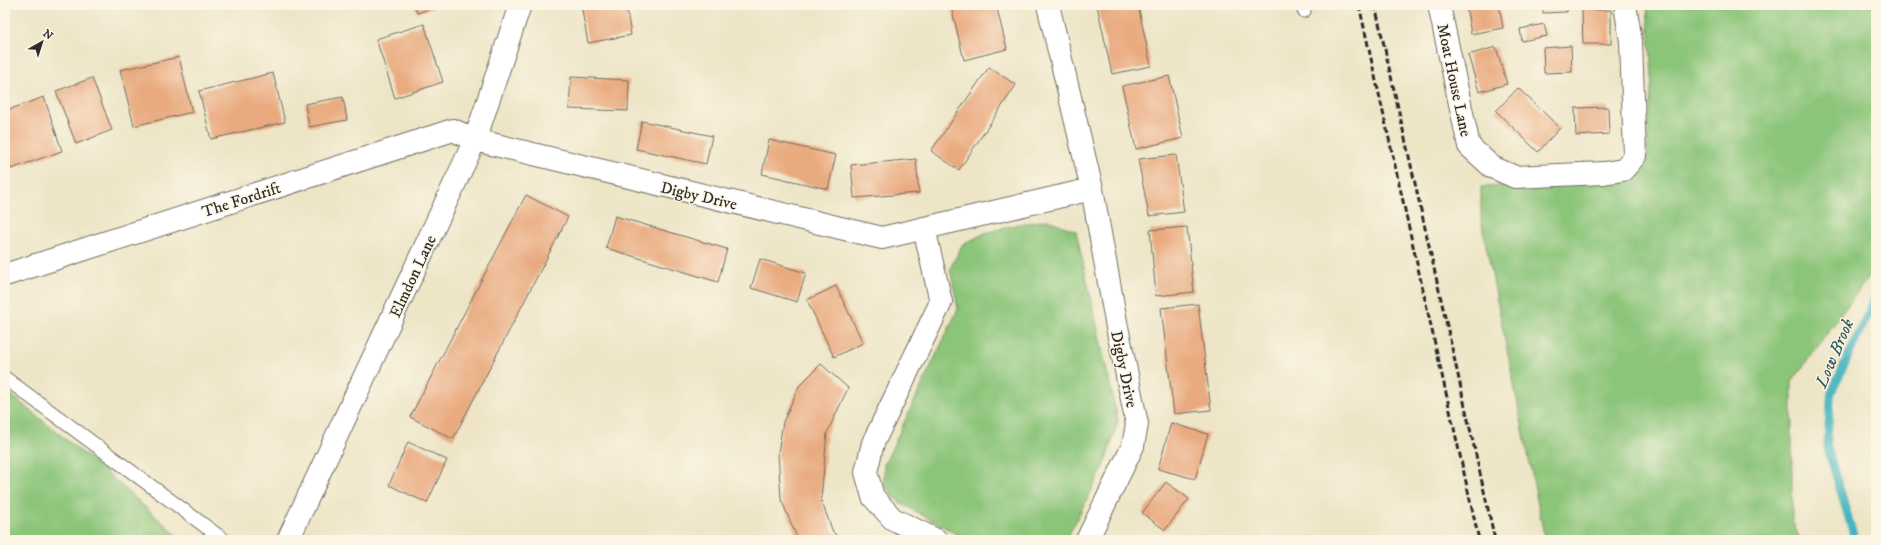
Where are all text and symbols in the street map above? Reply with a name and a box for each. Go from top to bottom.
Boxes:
north arrow [22,22,62,62]
street label: Moat House Lane [1432,22,1476,139]
text: N [40,27,56,43]
street label: Digby Drive [659,177,739,215]
street label: The Fordrift [199,178,283,222]
street label: Elmdon Lane [385,232,441,321]
water label: Low Brook [1810,315,1860,392]
street label: Digby Drive [1106,329,1142,410]

